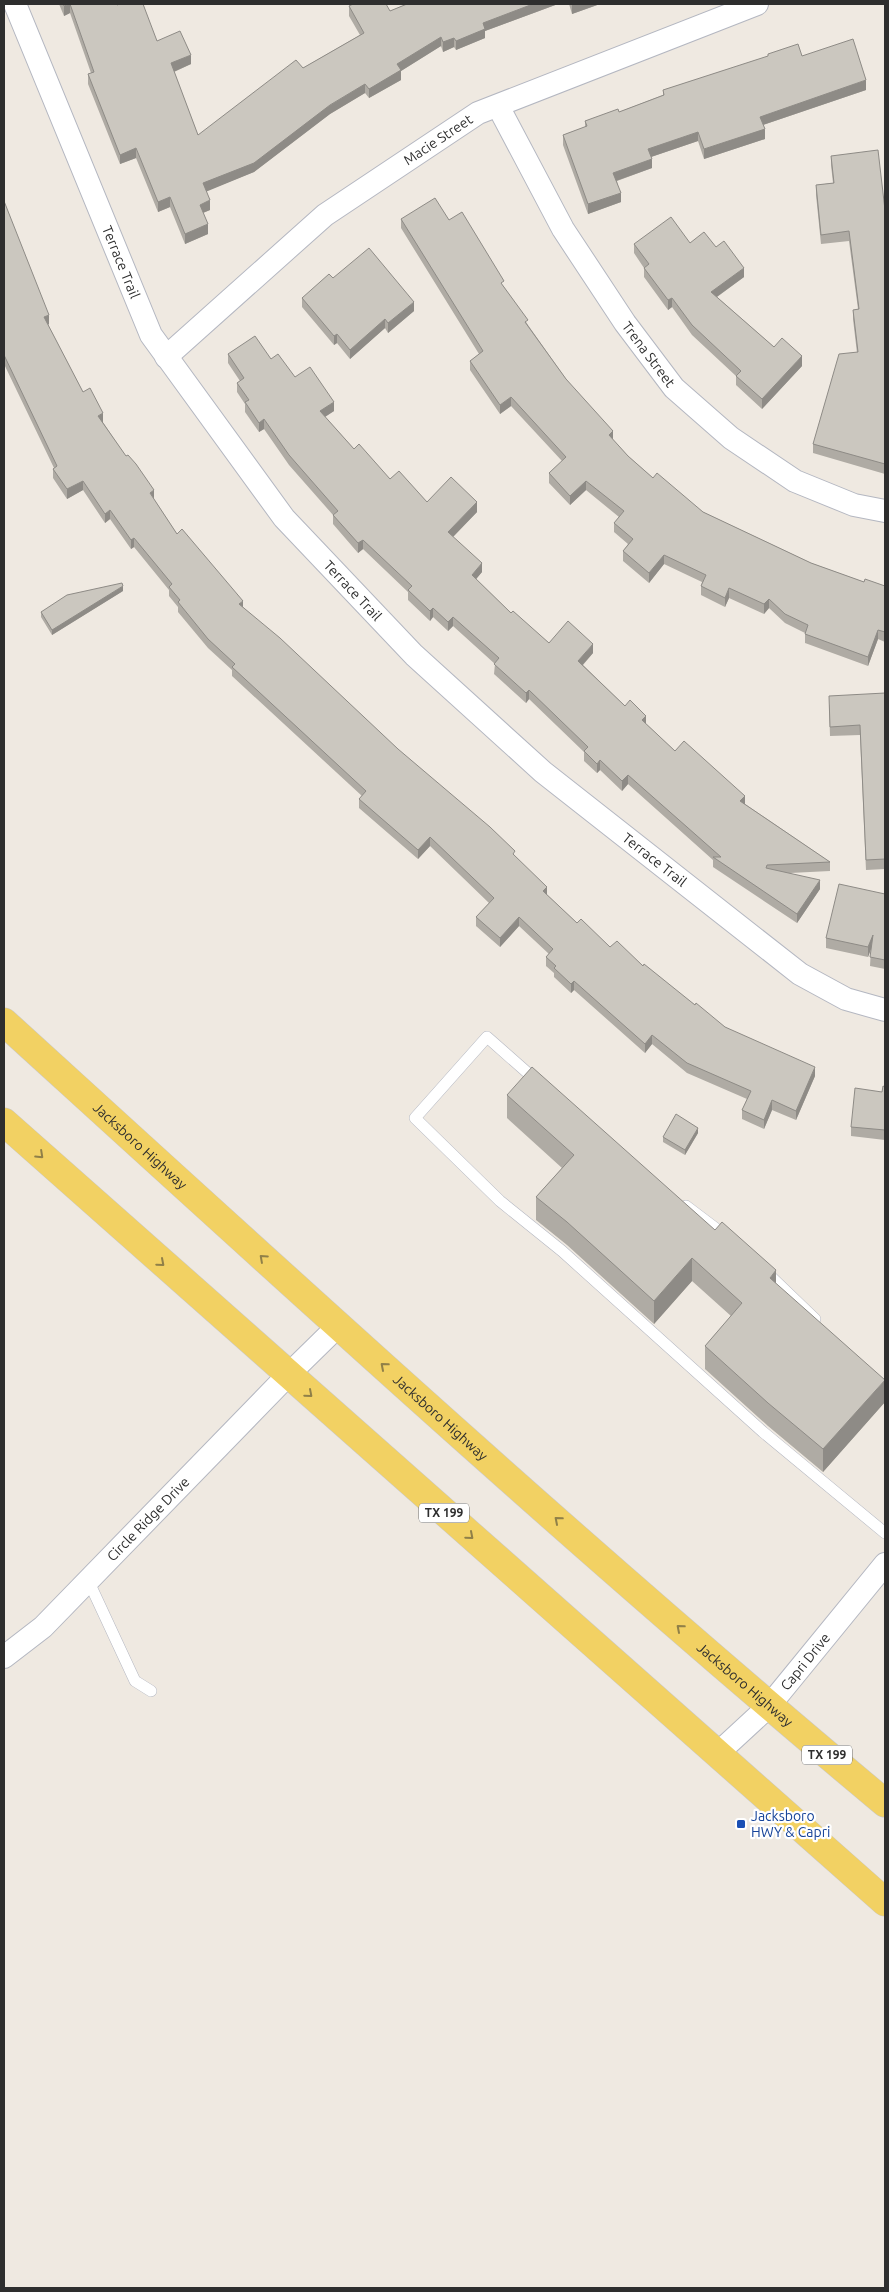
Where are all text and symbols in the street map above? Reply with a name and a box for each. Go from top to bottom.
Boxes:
street label: Macie Street [401,111,476,168]
street label: Terrace Trail [99,223,143,301]
street label: Trena Street [619,318,679,391]
street label: Terrace Trail [320,557,385,624]
street label: Terrace Trail [619,830,690,890]
street label: Jacksboro Highway [90,1099,190,1193]
one-way arrow [34,1149,43,1158]
one-way arrow [259,1255,268,1264]
one-way arrow [156,1257,165,1266]
one-way arrow [380,1363,389,1372]
street label: Jacksboro Highway [390,1371,491,1464]
one-way arrow [304,1388,313,1397]
street label: Circle Ridge Drive [104,1474,193,1564]
road number: TX 199 [419,1504,469,1522]
one-way arrow [555,1517,564,1526]
one-way arrow [465,1530,474,1539]
one-way arrow [677,1625,686,1634]
street label: Capri Drive [777,1630,833,1693]
street label: Jacksboro Highway [694,1639,796,1730]
road number: TX 199 [802,1746,852,1764]
place label: Jacksboro HWY & Capri [751,1808,830,1840]
marker: Jacksboro HWY & Capri [735,1818,747,1830]

